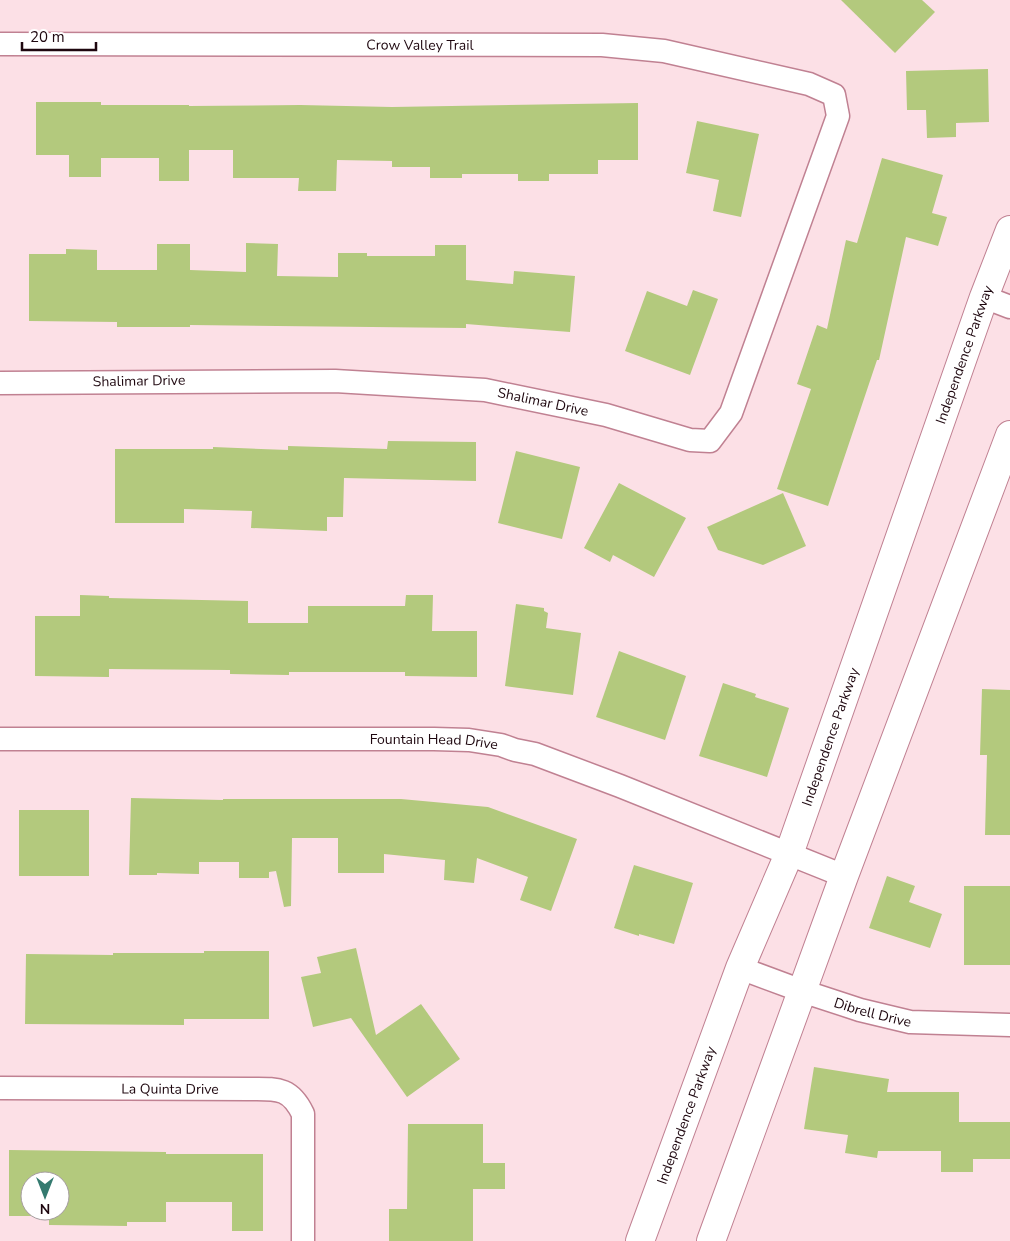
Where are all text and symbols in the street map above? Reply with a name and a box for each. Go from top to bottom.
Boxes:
scale bar [22,20,96,52]
text: 20 m [30,27,65,47]
street label: Crow Valley Trail [366,35,474,54]
street label: Independence Parkway [931,282,997,426]
street label: Shalimar Drive [93,371,185,391]
street label: Shalimar Drive [496,383,590,421]
street label: Independence Parkway [797,664,863,809]
street label: Fountain Head Drive [370,730,499,754]
street label: Dibrell Drive [832,993,913,1031]
street label: Independence Parkway [652,1043,720,1187]
street label: La Quinta Drive [121,1079,219,1098]
north arrow [20,1171,70,1221]
text: N [40,1199,50,1218]

